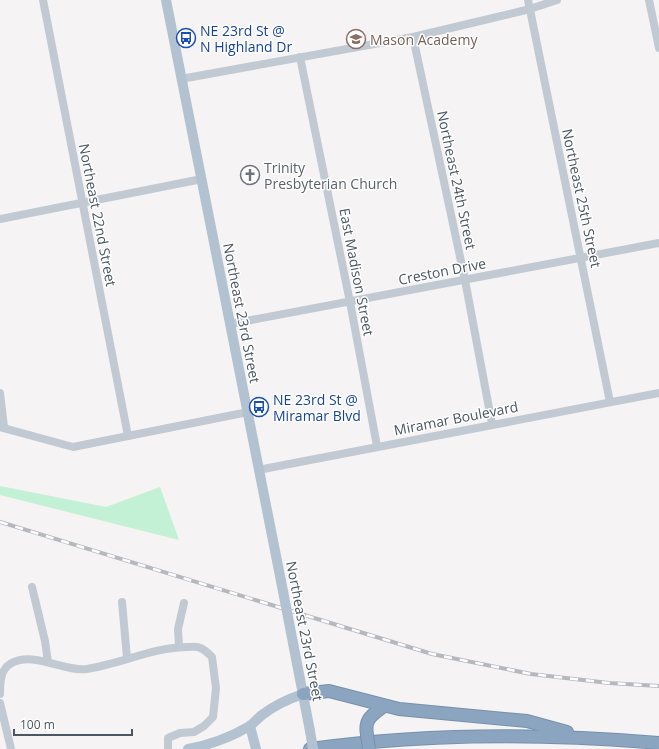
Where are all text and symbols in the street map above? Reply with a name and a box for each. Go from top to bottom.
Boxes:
place label: NE 23rd St @ N Highland Dr [200,21,292,56]
bus stop icon: NE 23rd St @ N Highland Dr [175,27,197,49]
school or university icon: Mason Academy [345,28,367,50]
place label: Mason Academy [370,30,478,49]
street label: Northeast 24th Street [433,109,481,251]
street label: Northeast 25th Street [558,127,606,269]
street label: Northeast 22nd Street [75,142,121,288]
place label: Trinity Presbyterian Church [264,158,397,193]
church icon: Trinity Presbyterian Church [239,164,261,186]
street label: East Madison Street [335,207,379,338]
street label: Northeast 23rd Street [219,241,265,385]
street label: Creston Drive [397,253,488,289]
place label: NE 23rd St @ Miramar Blvd [273,390,361,425]
bus stop icon: NE 23rd St @ Miramar Blvd [248,396,270,418]
street label: Miramar Boulevard [392,397,520,439]
street label: Northeast 23rd Street [282,559,328,703]
scale bar [14,711,132,737]
text: 100 m [20,716,55,733]

